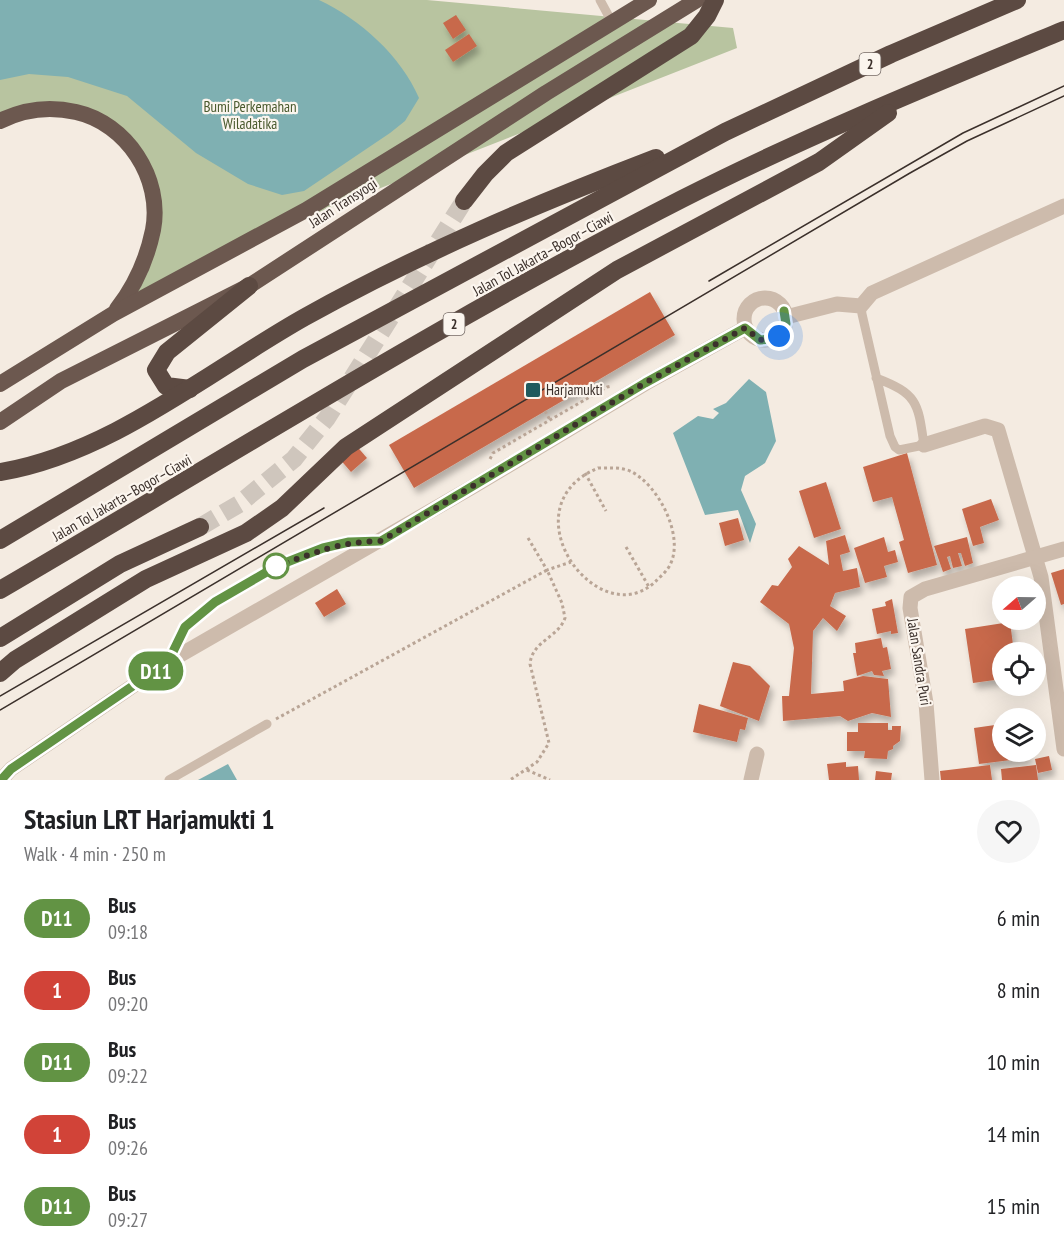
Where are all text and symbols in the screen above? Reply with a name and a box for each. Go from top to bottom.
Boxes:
road number: 2 [860,53,880,75]
park label: Bumi Perkemahan Wiladatika [203,97,297,133]
street label: Jalan Transyogi [304,173,380,232]
street label: Jalan Tol Jakarta–Bogor–Ciawi [468,207,616,301]
road number: 2 [444,313,464,335]
your location [764,321,794,351]
place label: Harjamukti [546,380,603,399]
marker: Harjamukti [524,381,542,399]
street label: Jalan Tol Jakarta–Bogor–Ciawi [48,450,195,546]
unlabelled marker [263,553,289,579]
north arrow [992,576,1046,630]
map controls [992,576,1046,762]
street label: Jalan Sandra Puri [903,616,936,707]
button: locate [992,642,1046,696]
line badge: D11 [122,652,190,690]
text: D11 [140,658,172,685]
button: layers [992,708,1046,762]
text: Stasiun LRT Harjamukti 1 [24,800,275,837]
button: heart [977,800,1040,863]
text: Walk · 4 min · 250 m [24,841,166,867]
text: Bus [108,891,136,919]
text: 6 min [997,904,1040,932]
text: D11 [41,905,73,932]
text: 09:18 [108,919,148,945]
text: Bus [108,963,136,991]
text: 8 min [997,976,1040,1004]
text: 1 [52,977,62,1004]
text: 09:20 [108,991,148,1017]
text: Bus [108,1035,136,1063]
text: 10 min [987,1048,1040,1076]
text: D11 [41,1049,73,1076]
text: 09:22 [108,1063,148,1089]
text: Bus [108,1107,136,1135]
text: 14 min [987,1120,1040,1148]
text: 1 [52,1121,62,1148]
text: 09:26 [108,1135,148,1161]
text: Bus [108,1179,136,1207]
text: 15 min [987,1192,1040,1220]
text: D11 [41,1193,73,1220]
text: 09:27 [108,1207,148,1233]

